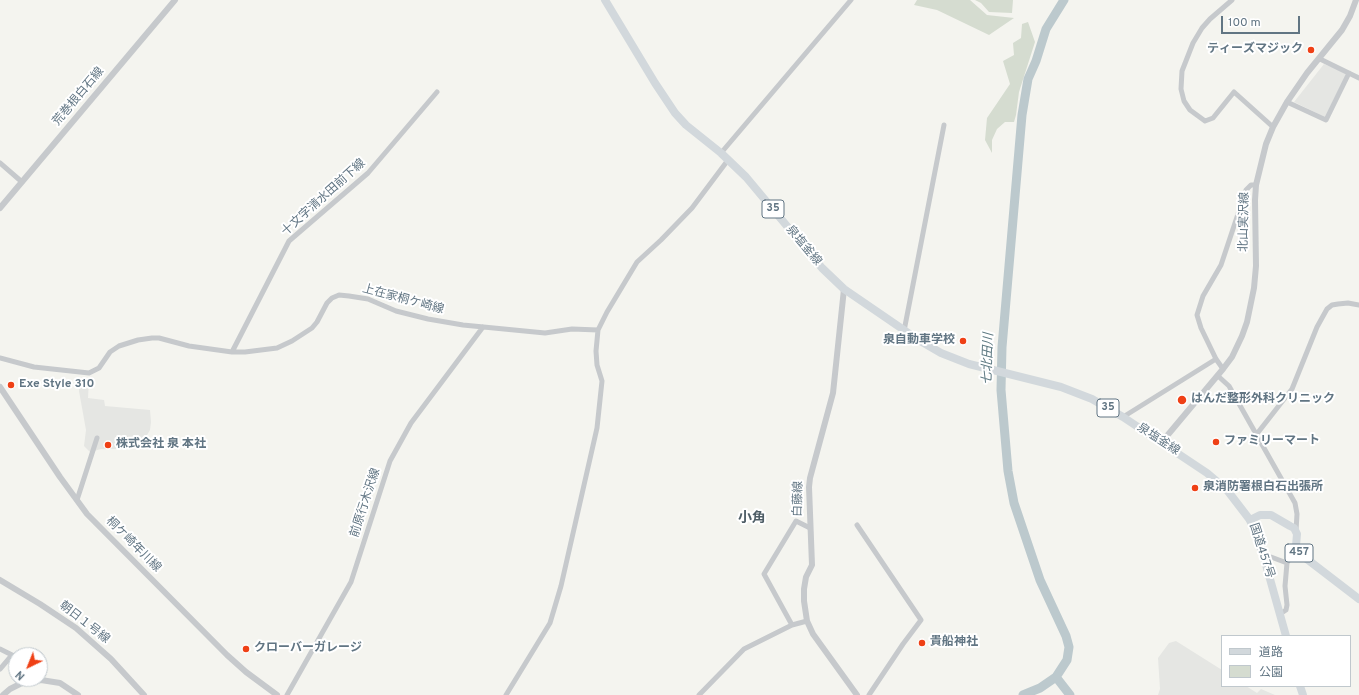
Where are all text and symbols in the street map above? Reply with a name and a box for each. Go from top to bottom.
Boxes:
scale bar [1223,8,1302,34]
text: 100 m [1228,15,1261,31]
place label: ティーズマジック [1207,43,1303,57]
marker: ティーズマジック [1306,45,1316,55]
street label: 荒巻根白石線 [50,65,108,129]
street label: 十文字清水田前下線 [279,157,369,239]
street label: 北山実沢線 [1237,192,1253,252]
road number: 35 [762,200,784,218]
street label: 泉塩釜線 [782,223,824,269]
street label: 上在家桐ケ崎線 [361,282,445,318]
water label: 七北田川 [980,333,998,385]
place label: 泉自動車学校 [883,334,955,348]
marker: 泉自動車学校 [958,336,968,346]
place label: Exe Style 310 [19,378,94,392]
marker: Exe Style 310 [6,380,16,390]
place label: はんだ整形外科クリニック [1191,393,1335,407]
marker: はんだ整形外科クリニック [1176,394,1188,406]
road number: 35 [1097,399,1119,417]
street label: 泉塩釜線 [1134,421,1182,459]
place label: ファミリーマート [1224,435,1320,449]
marker: ファミリーマート [1211,437,1221,447]
place label: 株式会社 泉 本社 [116,438,206,452]
marker: 株式会社 泉 本社 [103,440,113,450]
street label: 前原行木沢線 [348,467,384,539]
street label: 白藤線 [791,481,807,517]
place label: 泉消防署根白石出張所 [1203,481,1323,495]
marker: 泉消防署根白石出張所 [1190,483,1200,493]
district label: 小角 [738,511,766,527]
street label: 桐ケ崎年川線 [102,514,164,576]
street label: 国道457号 [1245,522,1277,580]
road number: 457 [1285,544,1313,562]
street label: 朝日１号線 [56,599,112,647]
legend [1221,635,1351,687]
place label: 貴船神社 [930,636,978,650]
marker: 貴船神社 [917,638,927,648]
place label: クローバーガレージ [254,642,362,656]
marker: クローバーガレージ [241,644,251,654]
text: 道路 [1259,645,1283,661]
north arrow [8,647,48,687]
text: 公園 [1259,665,1283,681]
text: N [13,667,28,683]

